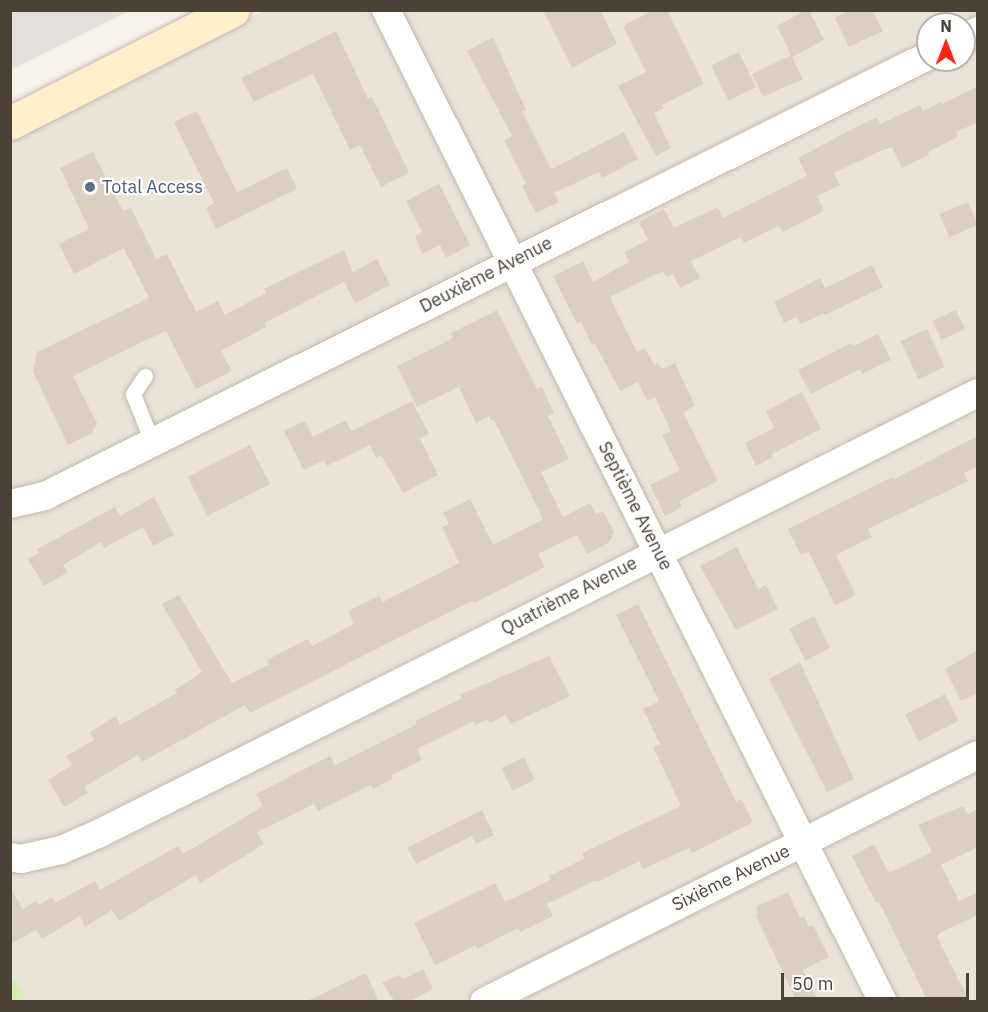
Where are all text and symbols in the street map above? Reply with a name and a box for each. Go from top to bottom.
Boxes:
north arrow [916,12,976,72]
text: N [940,16,952,36]
place label: Total Access [102,176,203,198]
marker: Total Access [83,180,97,194]
street label: Deuxième Avenue [416,232,556,318]
street label: Septième Avenue [593,438,677,574]
street label: Quatrième Avenue [497,552,641,640]
street label: Sixième Avenue [669,840,793,916]
scale bar [784,961,972,999]
text: 50 m [792,972,834,995]

